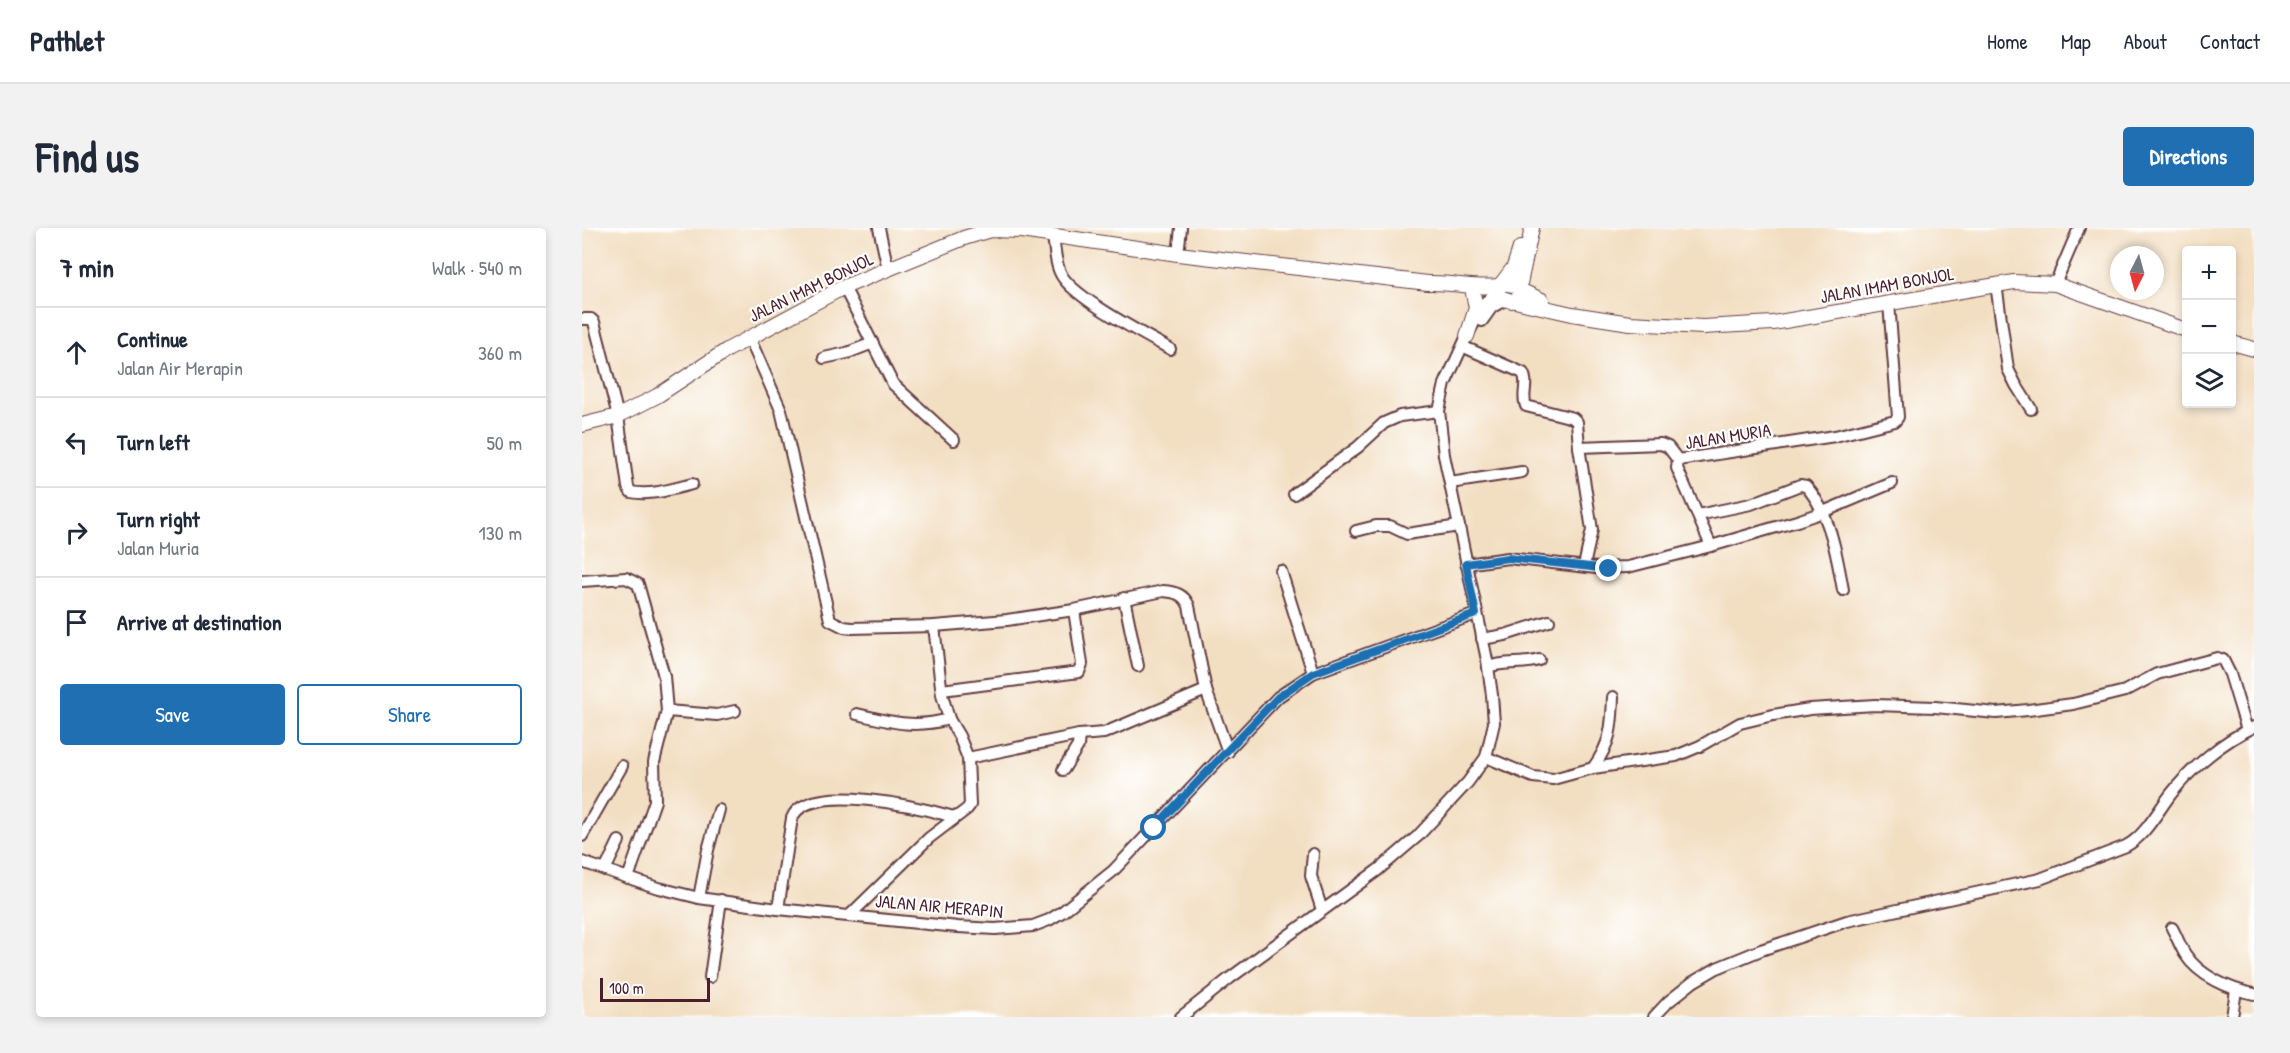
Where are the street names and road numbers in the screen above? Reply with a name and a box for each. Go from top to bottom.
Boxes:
street label: JALAN IMAM BONJOL [745,246,878,328]
street label: JALAN IMAM BONJOL [1818,261,1956,309]
street label: JALAN MURIA [1683,417,1773,455]
street label: JALAN AIR MERAPIN [874,888,1004,924]

